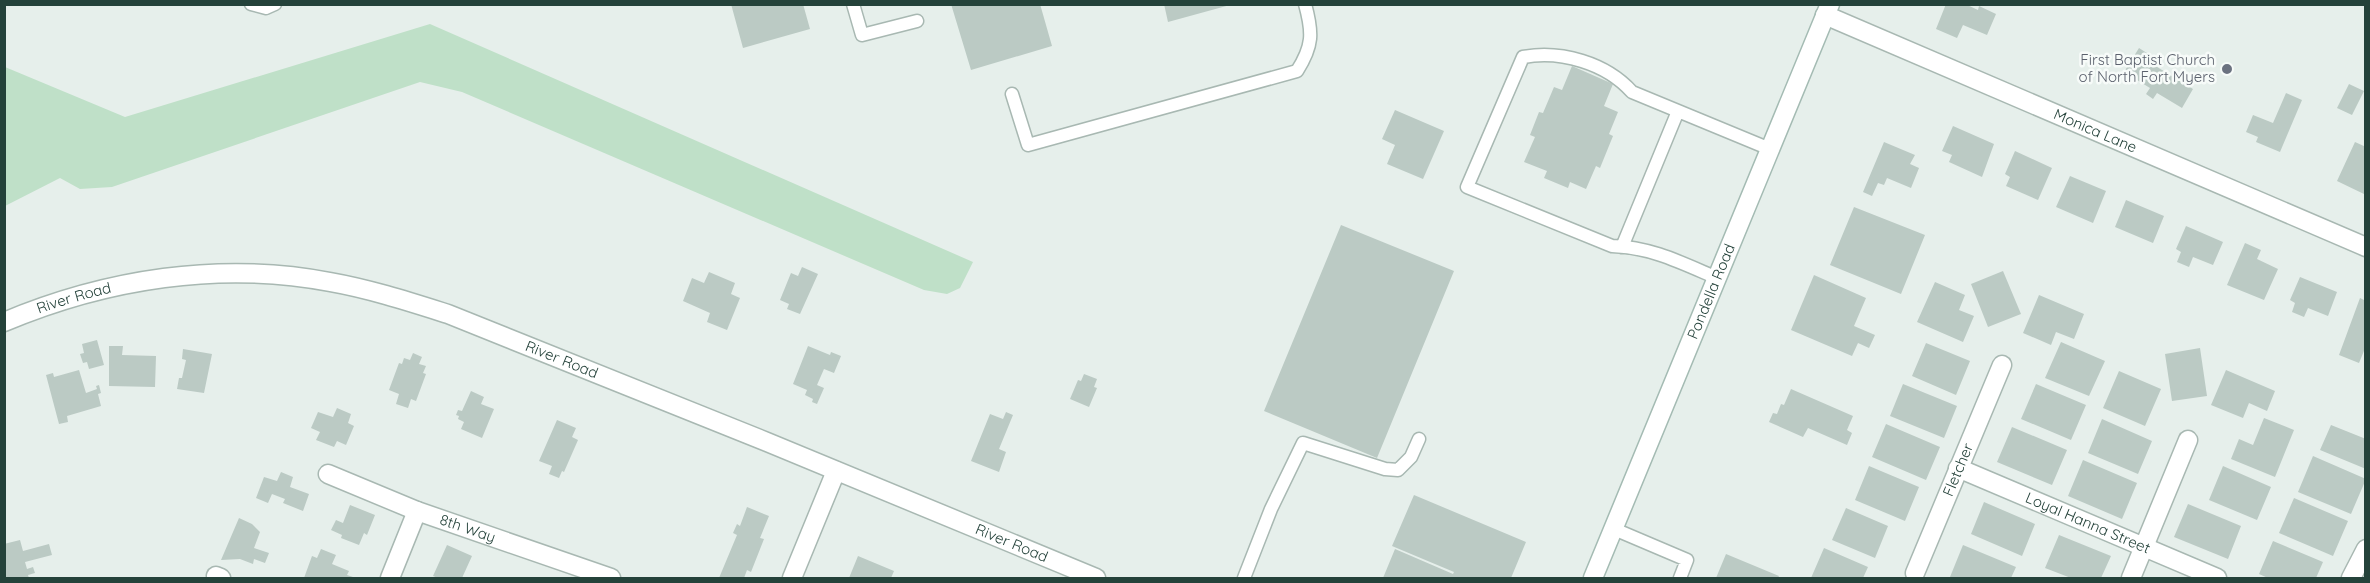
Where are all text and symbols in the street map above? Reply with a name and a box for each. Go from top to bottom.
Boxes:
place label: First Baptist Church of North Fort Myers [2079,50,2215,86]
marker: First Baptist Church of North Fort Myers [2220,62,2234,76]
street label: Monica Lane [2051,104,2140,157]
street label: Pondella Road [1683,241,1739,342]
street label: River Road [34,278,113,318]
street label: River Road [523,336,601,382]
street label: Fletcher [1938,440,1977,499]
street label: Loyal Hanna Street [2023,488,2153,558]
street label: 8th Way [437,510,498,546]
street label: River Road [973,519,1051,566]

